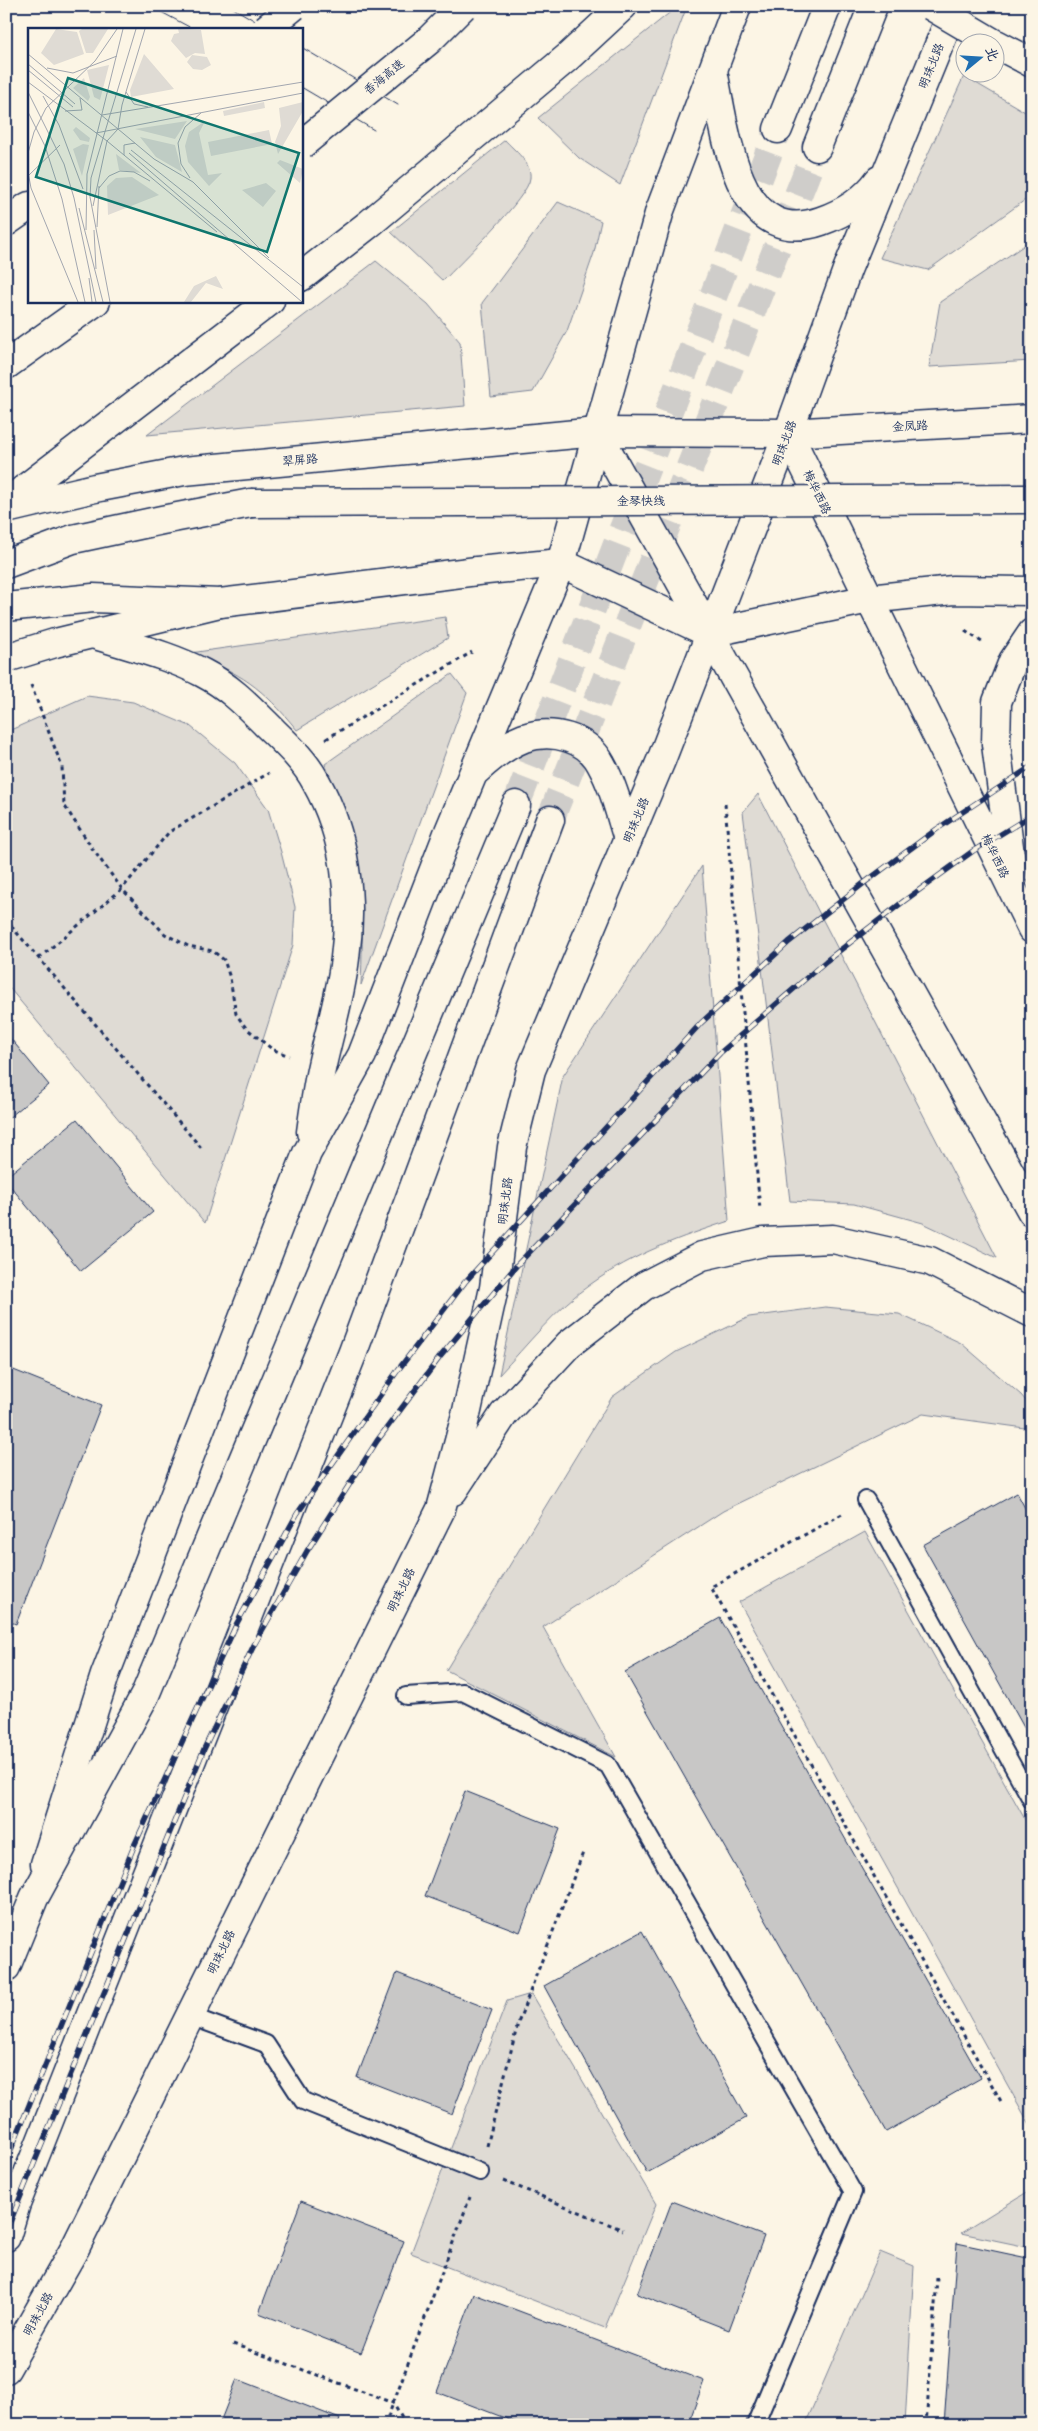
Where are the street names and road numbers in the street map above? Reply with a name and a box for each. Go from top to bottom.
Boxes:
street label: 明珠北路 [914,40,949,92]
street label: 香海高速 [360,55,409,100]
street label: 金凤路 [892,416,929,437]
street label: 明珠北路 [767,417,802,469]
street label: 翠屏路 [281,449,319,472]
street label: 梅华西路 [797,466,836,518]
street label: 金琴快线 [617,492,665,511]
street label: 明珠北路 [618,794,655,846]
street label: 梅华西路 [975,830,1014,882]
street label: 明珠北路 [493,1176,518,1226]
street label: 明珠北路 [382,1564,421,1616]
street label: 明珠北路 [202,1926,241,1978]
street label: 明珠北路 [18,2289,58,2340]

